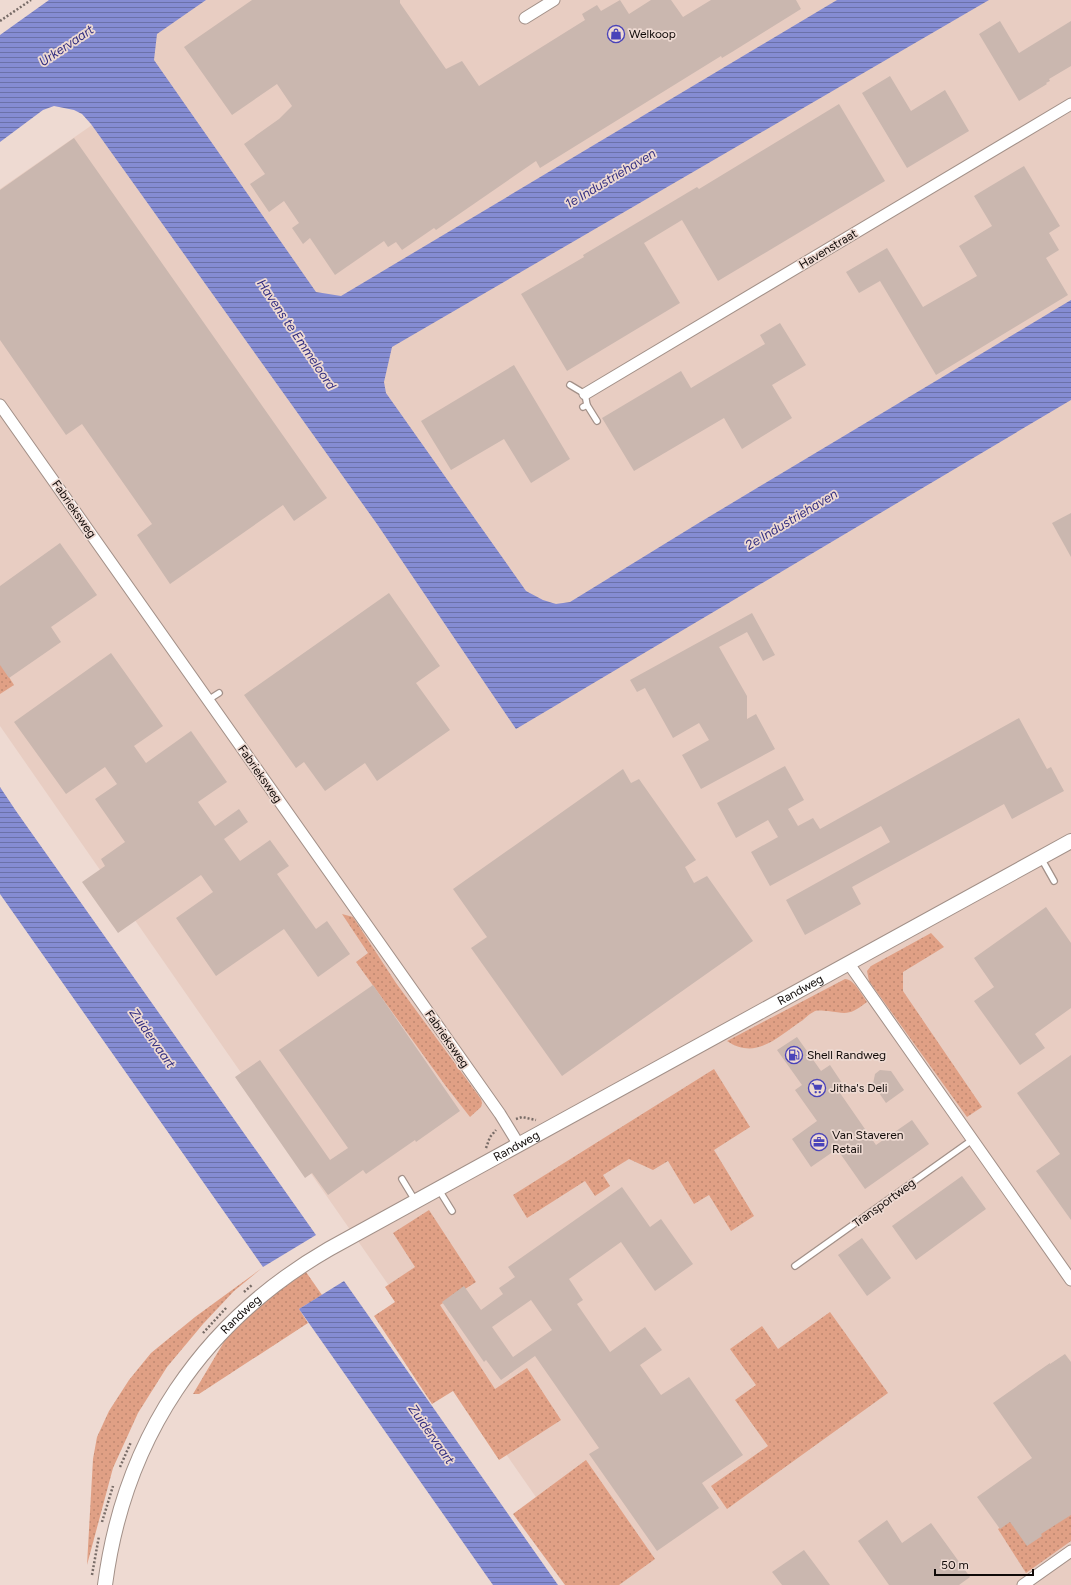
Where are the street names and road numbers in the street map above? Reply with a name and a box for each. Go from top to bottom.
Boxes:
street label: Havenstraat [796,226,860,272]
street label: Fabrieksweg [49,477,99,541]
street label: Fabrieksweg [235,742,285,806]
street label: Randweg [775,972,826,1008]
street label: Fabrieksweg [422,1007,472,1071]
street label: Randweg [491,1128,542,1164]
street label: Transportweg [850,1176,918,1230]
street label: Randweg [218,1292,264,1337]

